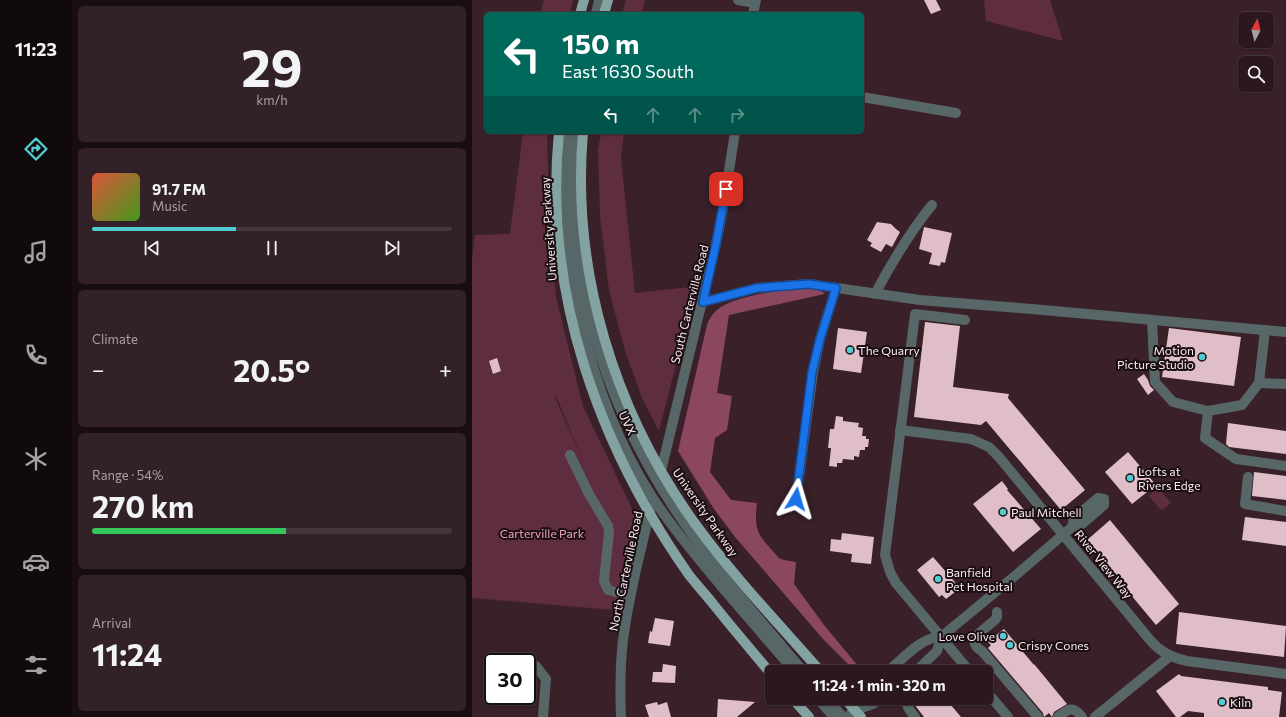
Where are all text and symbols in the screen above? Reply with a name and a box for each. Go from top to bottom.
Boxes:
north arrow [1238,12,1274,48]
map controls [1238,12,1274,92]
text: 150 m [562,26,639,60]
icon: left [496,28,548,80]
text: 29 [241,34,303,98]
text: 11:23 [15,38,57,60]
button: search [1238,56,1274,92]
text: East 1630 South [562,60,694,82]
text: km/h [256,92,288,108]
icon: left [600,104,622,126]
icon: ahead [642,104,664,126]
icon: ahead [684,104,706,126]
icon: right [726,104,748,126]
icon: directions [22,135,50,163]
pin [709,172,743,206]
street label: University Parkway [537,176,559,282]
icon: arrive [715,178,737,200]
text: 91.7 FM [152,180,206,198]
text: Music [152,198,187,214]
icon: previous [141,237,163,259]
icon: pause [261,237,283,259]
icon: next [381,237,403,259]
icon: music [22,238,50,266]
street label: South Carterville Road [667,243,711,365]
text: Climate [92,331,138,347]
icon: phone [22,341,50,369]
place label: The Quarry [858,343,920,357]
place label: Motion Picture Studio [1117,343,1194,371]
marker: The Quarry [845,345,855,355]
text: 20.5° [233,351,310,388]
marker: Motion Picture Studio [1197,352,1207,362]
text: − [92,356,105,383]
text: + [439,356,452,383]
street label: UVX [616,409,640,437]
icon: climate [22,445,50,473]
place label: Lofts at Rivers Edge [1138,464,1201,492]
street label: University Parkway [670,465,742,559]
text: Range · 54% [92,467,163,483]
marker: Lofts at Rivers Edge [1125,473,1135,483]
position arrow [775,478,817,520]
text: 270 km [92,487,194,524]
place label: Paul Mitchell [1011,505,1082,519]
marker: Paul Mitchell [998,507,1008,517]
street label: North Carterville Road [605,510,645,632]
park label: Carterville Park [500,526,585,540]
street label: River View Way [1072,527,1136,601]
icon: car [22,548,50,576]
place label: Banfield Pet Hospital [946,565,1013,593]
marker: Banfield Pet Hospital [933,574,943,584]
text: Arrival [92,615,131,631]
place label: Love Olive [938,629,995,643]
marker: Love Olive [998,631,1008,641]
text: 11:24 [92,635,162,672]
place label: Crispy Cones [1018,638,1089,652]
marker: Crispy Cones [1005,640,1015,650]
icon: filters [22,651,50,679]
speed limit sign: 30 [484,653,536,705]
text: 11:24 · 1 min · 320 m [812,676,946,694]
place label: Kiln [1230,695,1251,709]
marker: Kiln [1217,697,1227,707]

